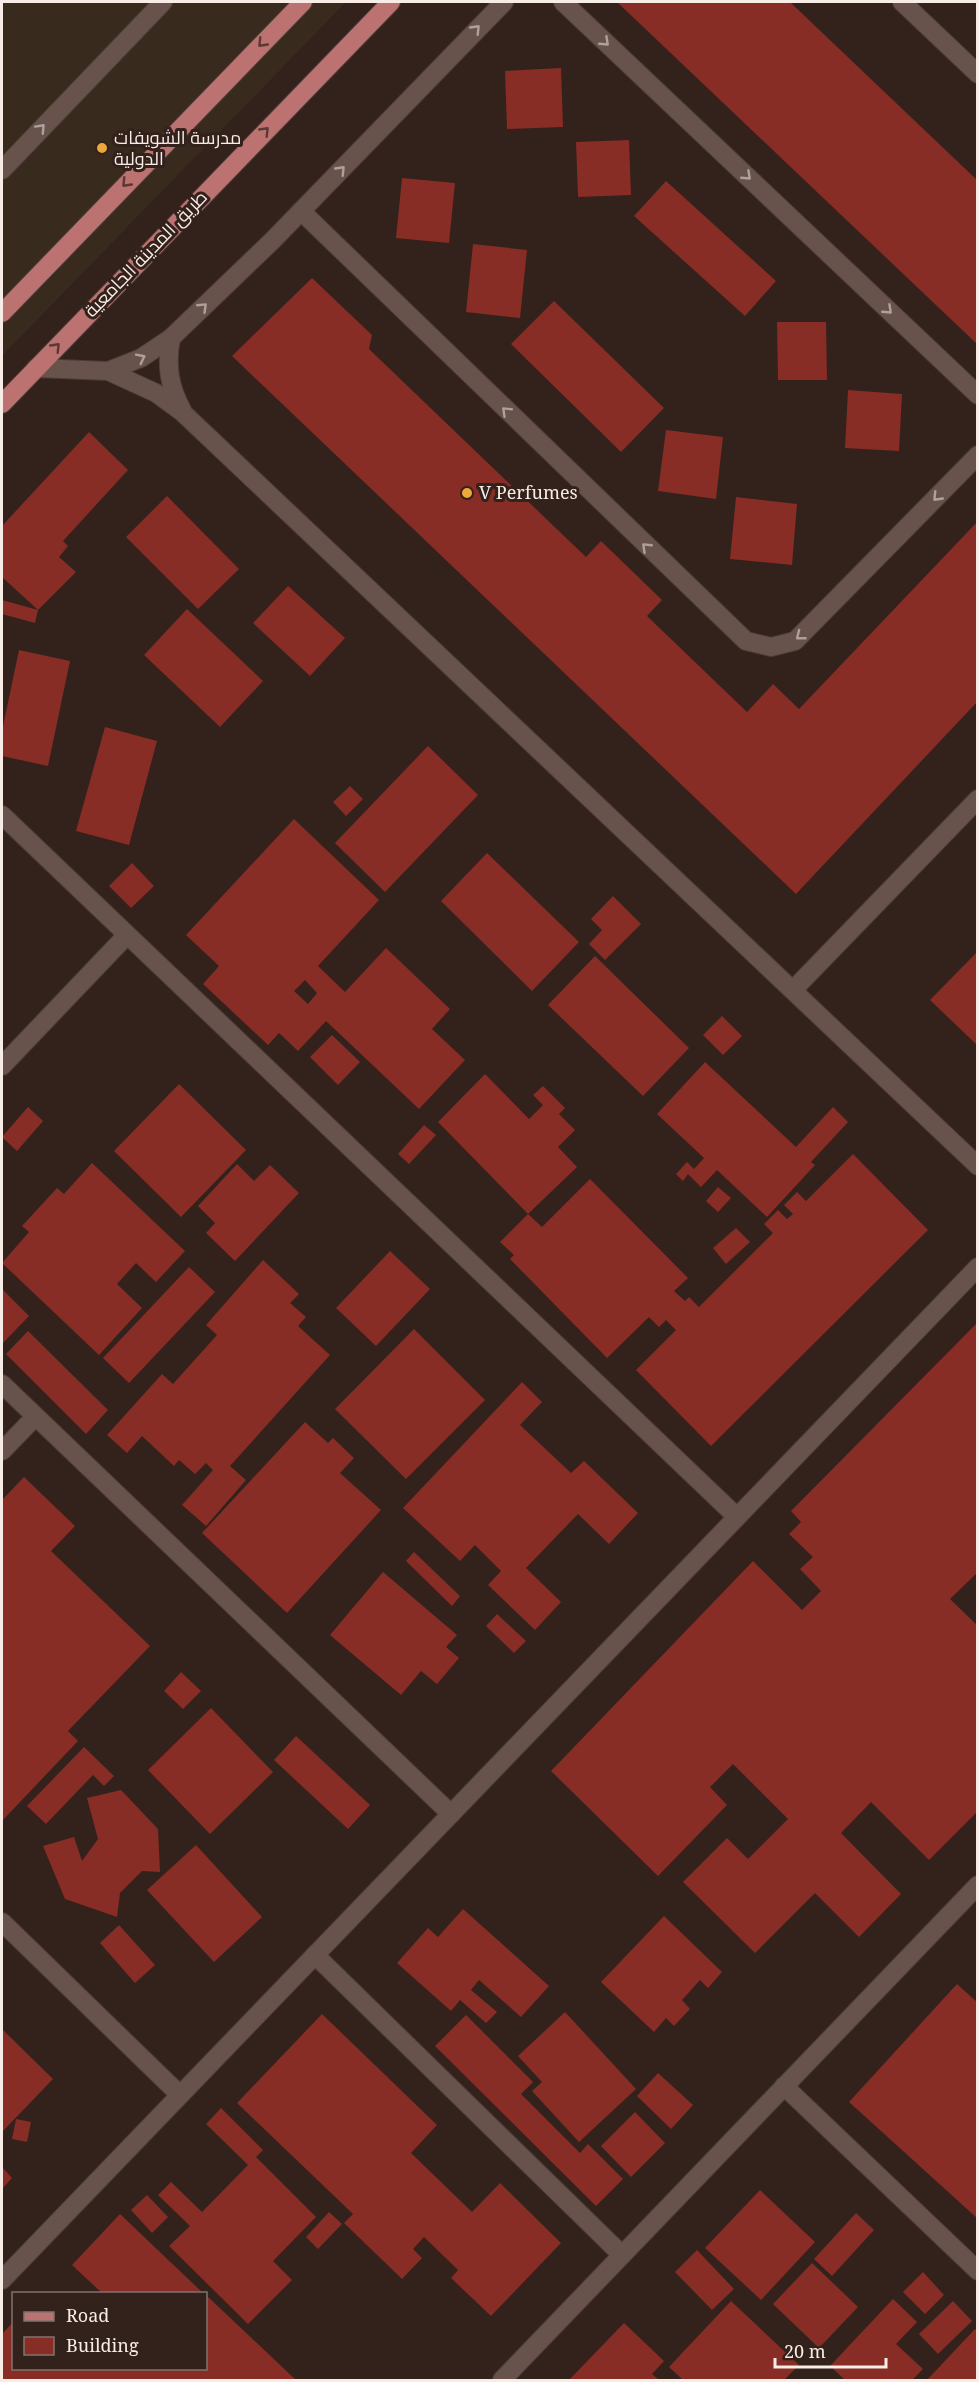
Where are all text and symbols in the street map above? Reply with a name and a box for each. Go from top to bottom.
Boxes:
one-way arrow [469,26,480,37]
one-way arrow [598,35,609,46]
one-way arrow [259,36,270,47]
one-way arrow [34,124,45,134]
place label: مدرسة الشويفات الدولية [114,125,241,170]
one-way arrow [257,127,268,138]
marker: مدرسة الشويفات الدولية [95,141,109,155]
one-way arrow [333,166,344,177]
one-way arrow [740,169,750,180]
one-way arrow [123,176,134,187]
street label: طريق المدينة الجامعية [79,185,213,322]
one-way arrow [881,303,892,314]
one-way arrow [195,304,206,315]
one-way arrow [49,343,60,354]
one-way arrow [135,354,146,365]
one-way arrow [503,407,513,418]
place label: V Perfumes [479,480,578,504]
marker: V Perfumes [460,486,474,500]
one-way arrow [933,491,944,501]
one-way arrow [643,543,653,554]
one-way arrow [796,628,807,639]
legend [12,2292,207,2370]
text: Road [66,2303,109,2327]
scale bar [775,2331,886,2369]
text: Building [66,2333,139,2357]
text: 20 m [784,2339,826,2363]

